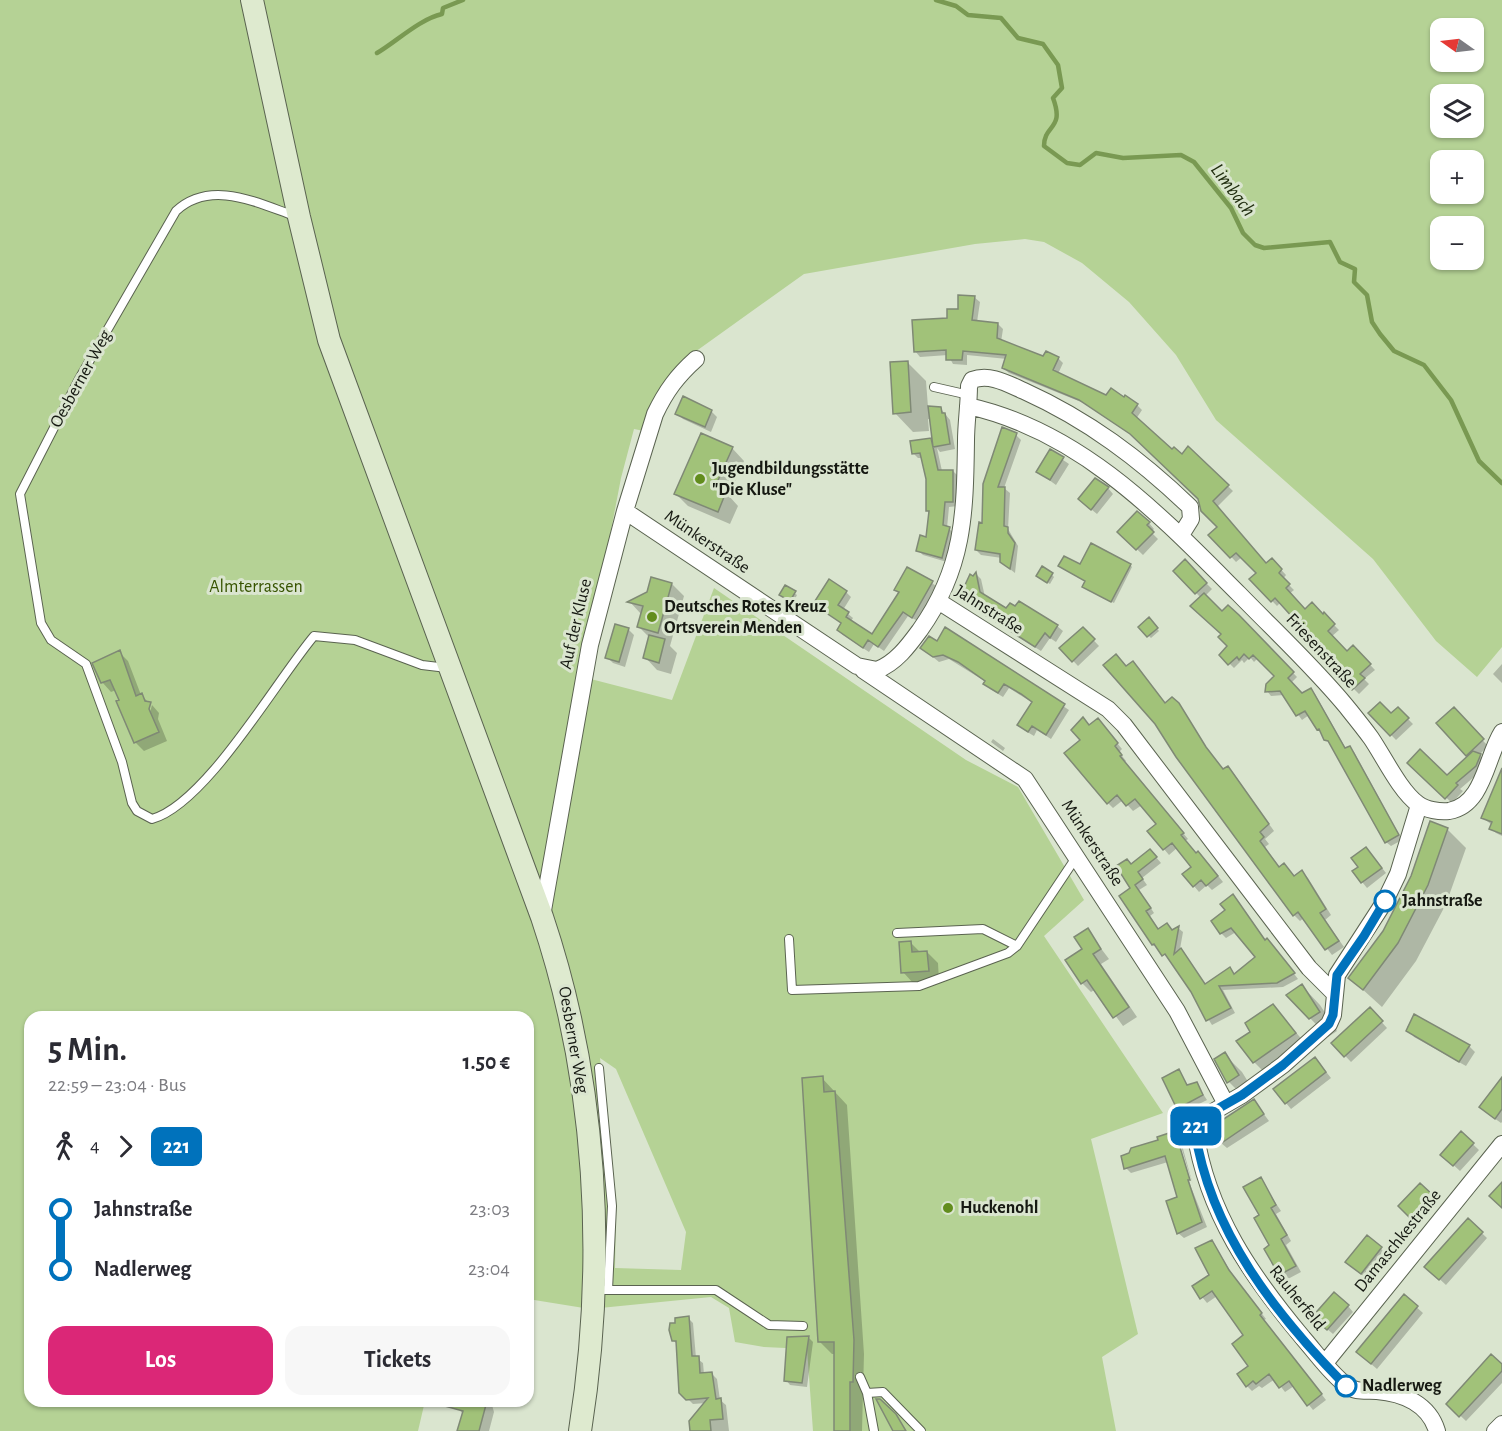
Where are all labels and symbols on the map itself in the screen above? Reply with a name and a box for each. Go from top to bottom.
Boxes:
north arrow [1430,18,1484,72]
water label: Limbach [1207,160,1259,220]
street label: Oesberner Weg [47,327,115,431]
place label: Jugendbildungsstätte "Die Kluse" [712,460,869,499]
marker: Jugendbildungsstätte "Die Kluse" [693,472,707,486]
street label: Münkerstraße [661,507,753,577]
street label: Auf der Kluse [557,577,595,671]
park label: Almterrassen [209,578,303,596]
street label: Jahnstraße [952,582,1026,638]
place label: Deutsches Rotes Kreuz Ortsverein Menden [664,598,827,637]
marker: Deutsches Rotes Kreuz Ortsverein Menden [645,610,659,624]
street label: Friesenstraße [1282,610,1360,692]
street label: Münkerstraße [1058,797,1126,889]
marker: Jahnstraße [1374,890,1396,912]
place label: Jahnstraße [1402,892,1482,910]
street label: Oesberner Weg [555,985,591,1095]
line badge: 221 [1162,1106,1230,1146]
street label: Damaschkestraße [1351,1186,1445,1296]
place label: Huckenohl [960,1199,1038,1217]
marker: Huckenohl [941,1201,955,1215]
street label: Rauherfeld [1266,1262,1328,1334]
marker: Nadlerweg [1335,1375,1357,1397]
place label: Nadlerweg [1362,1377,1443,1395]

